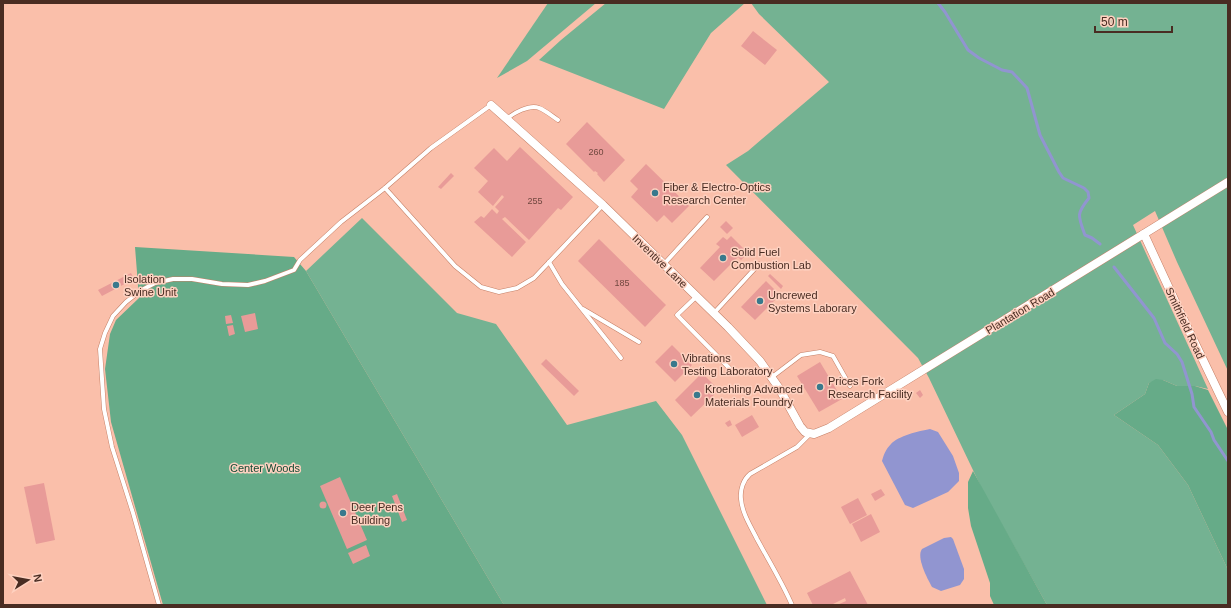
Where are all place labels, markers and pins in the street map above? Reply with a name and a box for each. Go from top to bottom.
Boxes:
place label: Fiber & Electro-Optics Research Center [663,181,771,206]
marker: Fiber & Electro-Optics Research Center [650,188,660,198]
place label: Solid Fuel Combustion Lab [731,246,811,271]
marker: Solid Fuel Combustion Lab [718,253,728,263]
place label: Isolation Swine Unit [124,273,177,298]
marker: Isolation Swine Unit [111,280,121,290]
place label: Uncrewed Systems Laborary [768,289,857,314]
marker: Uncrewed Systems Laborary [755,296,765,306]
place label: Vibrations Testing Laboratory [682,352,773,377]
marker: Vibrations Testing Laboratory [669,359,679,369]
place label: Prices Fork Research Facility [828,375,913,400]
marker: Prices Fork Research Facility [815,382,825,392]
place label: Kroehling Advanced Materials Foundry [705,383,803,408]
marker: Kroehling Advanced Materials Foundry [692,390,702,400]
place label: Deer Pens Building [351,501,403,526]
marker: Deer Pens Building [338,508,348,518]

